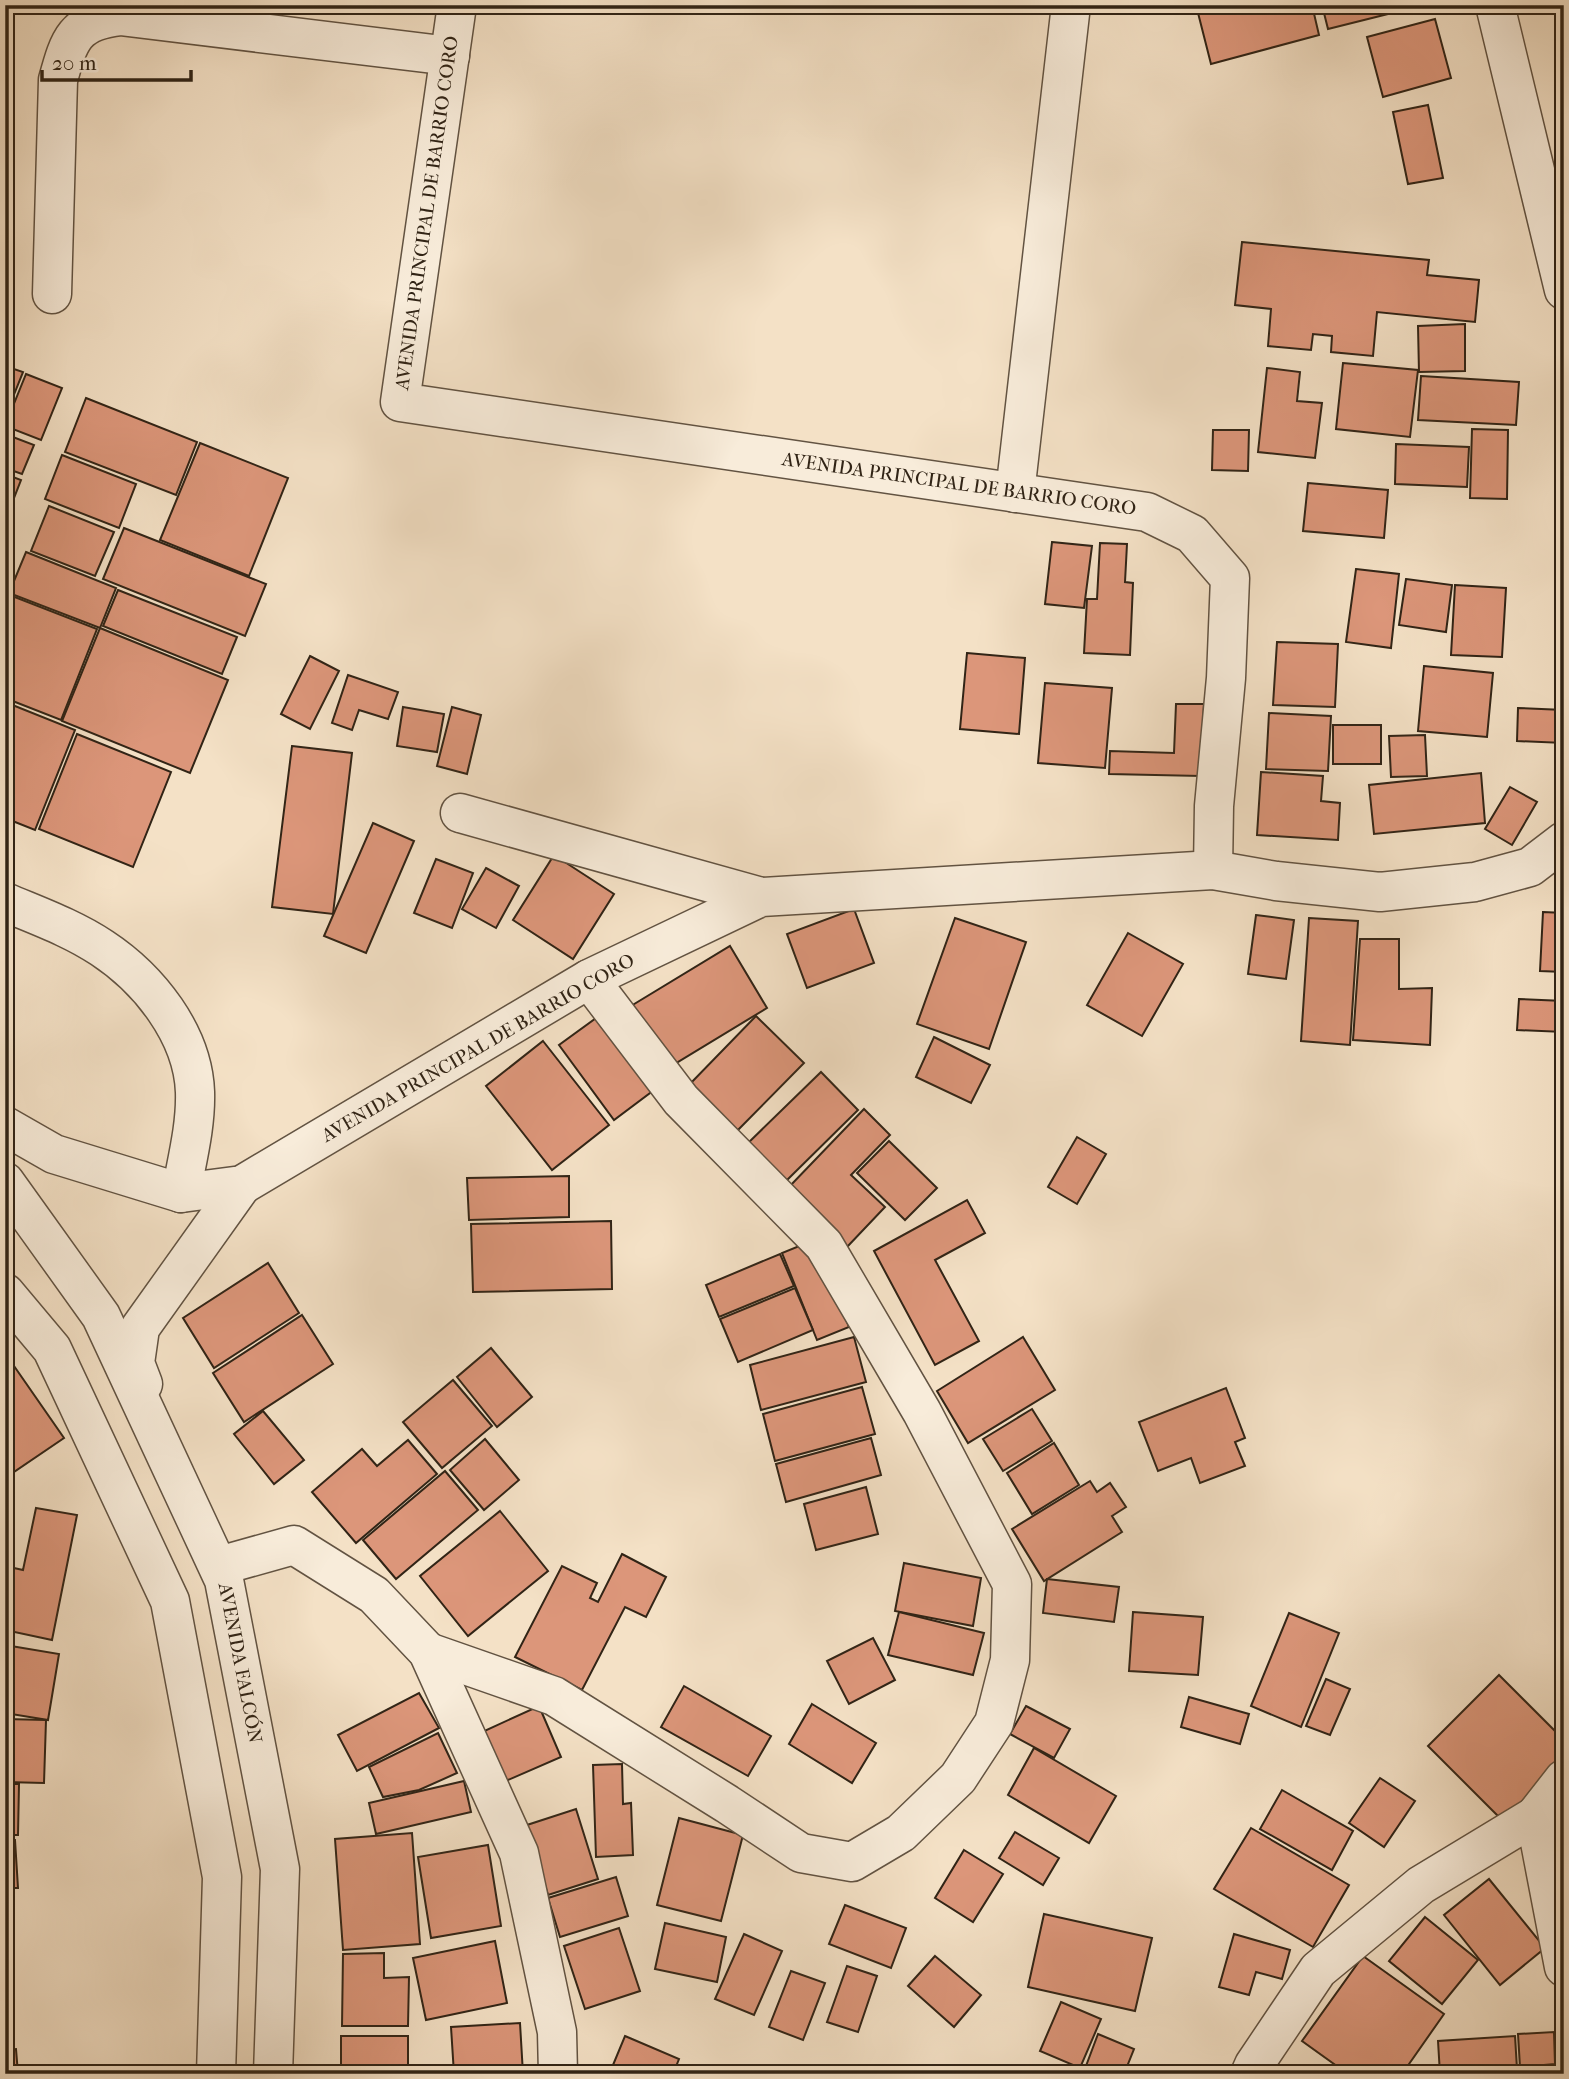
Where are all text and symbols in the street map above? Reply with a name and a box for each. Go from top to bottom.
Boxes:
street label: AVENIDA PRINCIPAL DE BARRIO CORO [391,34,463,392]
scale bar [42,38,191,82]
text: 20 m [52,51,97,75]
street label: AVENIDA PRINCIPAL DE BARRIO CORO [780,448,1138,520]
street label: AVENIDA PRINCIPAL DE BARRIO CORO [317,949,638,1147]
street label: AVENIDA FALCÓN [213,1580,267,1746]

